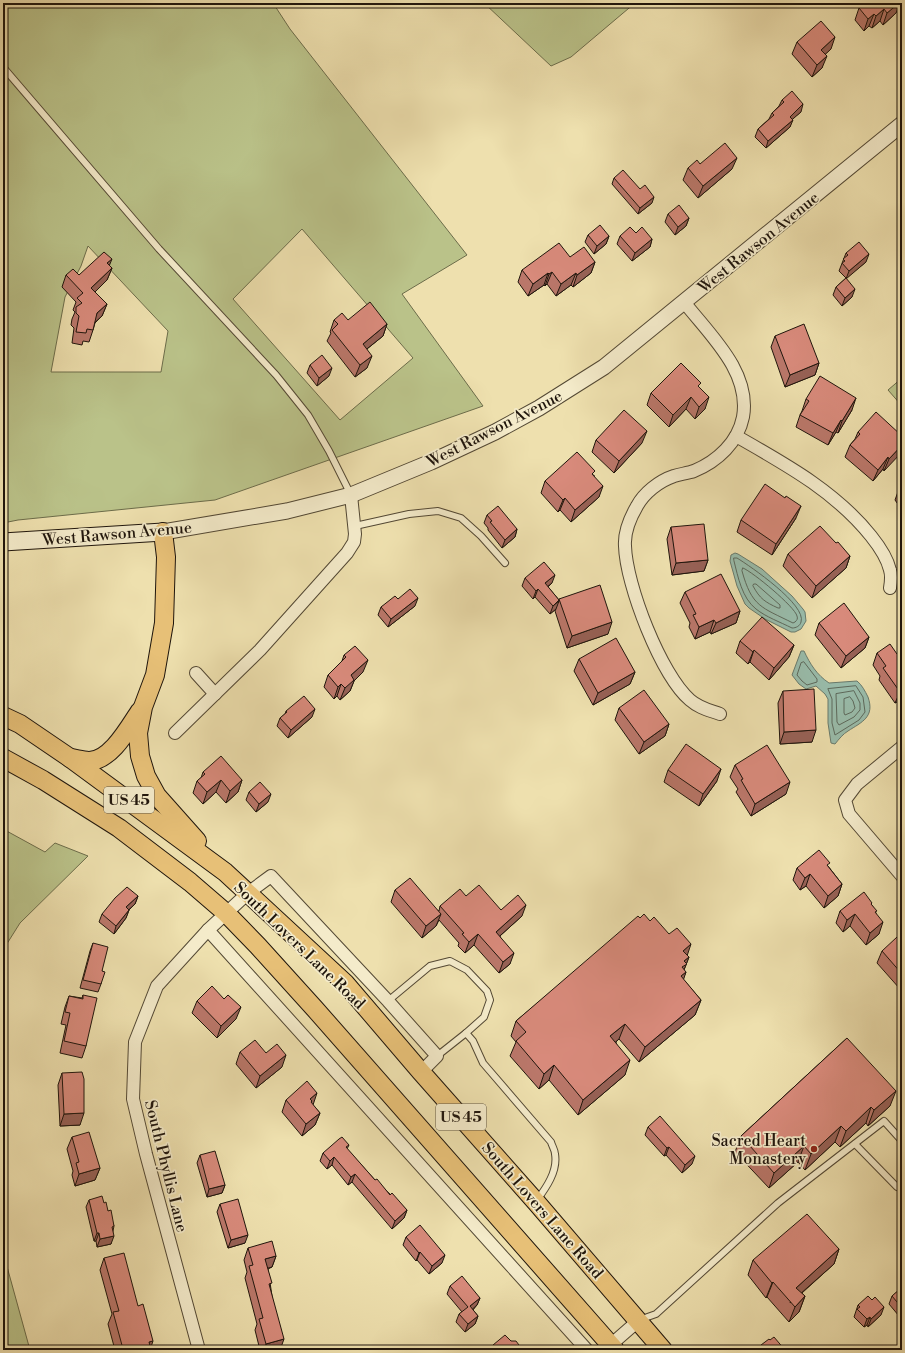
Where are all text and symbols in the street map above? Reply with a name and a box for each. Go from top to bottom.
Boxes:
street label: West Rawson Avenue [693,188,823,298]
street label: West Rawson Avenue [422,386,566,472]
street label: West Rawson Avenue [41,518,193,551]
road number: US 45 [104,787,154,813]
street label: South Lovers Lane Road [229,878,369,1014]
street label: South Phyllis Lane [140,1098,192,1234]
road number: US 45 [436,1104,486,1130]
place label: Sacred Heart Monastery [711,1131,806,1169]
street label: South Lovers Lane Road [477,1138,607,1283]
marker: Sacred Heart Monastery [809,1144,819,1154]

